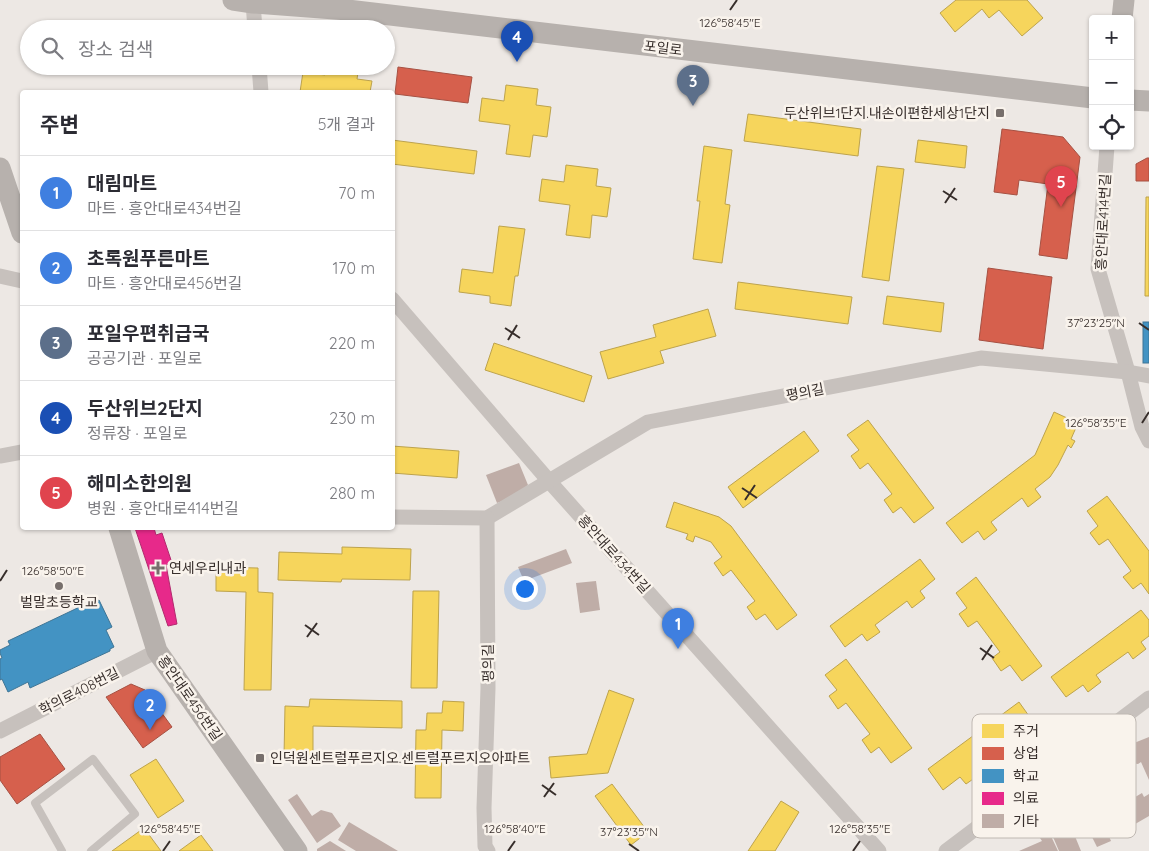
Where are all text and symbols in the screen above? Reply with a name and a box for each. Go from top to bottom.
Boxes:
text: 126°58'45"E [699,15,761,30]
map controls [1089,15,1134,150]
button: + [1089,15,1134,60]
search box [20,20,395,75]
pin: 4 [501,21,533,62]
icon: search [38,34,66,62]
text: 장소 검색 [78,37,153,61]
street label: 포일로 [643,37,683,59]
button: − [1089,60,1134,105]
pin: 3 [677,65,709,106]
place label: 두산위브1단지.내손이편한세상1단지 [784,104,990,122]
button: locate [1089,105,1134,150]
marker: 두산위브1단지.내손이편한세상1단지 [994,107,1006,119]
text: 주변 [40,111,79,137]
text: 5개 결과 [318,114,375,134]
pin: 5 [1045,166,1077,207]
text: 대림마트 [87,171,157,195]
street label: 흥안대로414번길 [1091,173,1115,271]
text: 1 [53,183,59,203]
text: 70 m [338,183,375,203]
text: 마트 · 흥안대로434번길 [87,198,242,218]
text: 초록원푸른마트 [87,246,209,270]
text: 2 [51,258,61,278]
text: 170 m [332,258,375,278]
text: 마트 · 흥안대로456번길 [87,273,243,293]
text: 37°23'25"N [1067,315,1125,330]
text: 포일우편취급국 [87,321,209,345]
text: 3 [52,333,60,353]
text: 220 m [329,333,375,353]
text: 공공기관 · 포일로 [87,348,202,368]
street label: 평의길 [784,379,826,405]
text: 두산위브2단지 [87,396,203,420]
text: 4 [51,408,61,428]
text: 230 m [329,408,375,428]
text: 126°58'35"E [1065,415,1127,430]
text: 정류장 · 포일로 [87,423,187,443]
text: 해미소한의원 [87,471,192,495]
text: 5 [51,483,61,503]
text: 280 m [329,483,375,503]
text: 병원 · 흥안대로414번길 [87,498,239,518]
street label: 흥안대로434번길 [574,511,654,597]
place label: 연세우리내과 [169,559,246,577]
marker: 연세우리내과 [151,561,165,575]
text: 126°58'50"E [22,563,84,578]
your location [512,576,538,602]
marker: 벌말초등학교 [53,580,65,592]
place label: 벌말초등학교 [20,593,98,611]
pin: 1 [662,608,694,649]
street label: 평의길 [479,644,497,682]
street label: 흥안대로456번길 [154,652,226,744]
street label: 학의로408번길 [36,663,122,719]
pin: 2 [134,689,166,730]
legend [972,714,1136,838]
text: 주거 [1013,722,1039,740]
text: 상업 [1013,744,1039,762]
place label: 인덕원센트럴푸르지오.센트럴푸르지오아파트 [270,749,530,767]
marker: 인덕원센트럴푸르지오.센트럴푸르지오아파트 [254,752,266,764]
text: 학교 [1013,767,1039,785]
text: 의료 [1013,789,1039,807]
text: 기타 [1013,812,1039,830]
text: 126°58'45"E [139,821,201,836]
text: 126°58'40"E [484,821,546,836]
text: 126°58'35"E [829,821,891,836]
text: 37°23'35"N [600,824,658,839]

